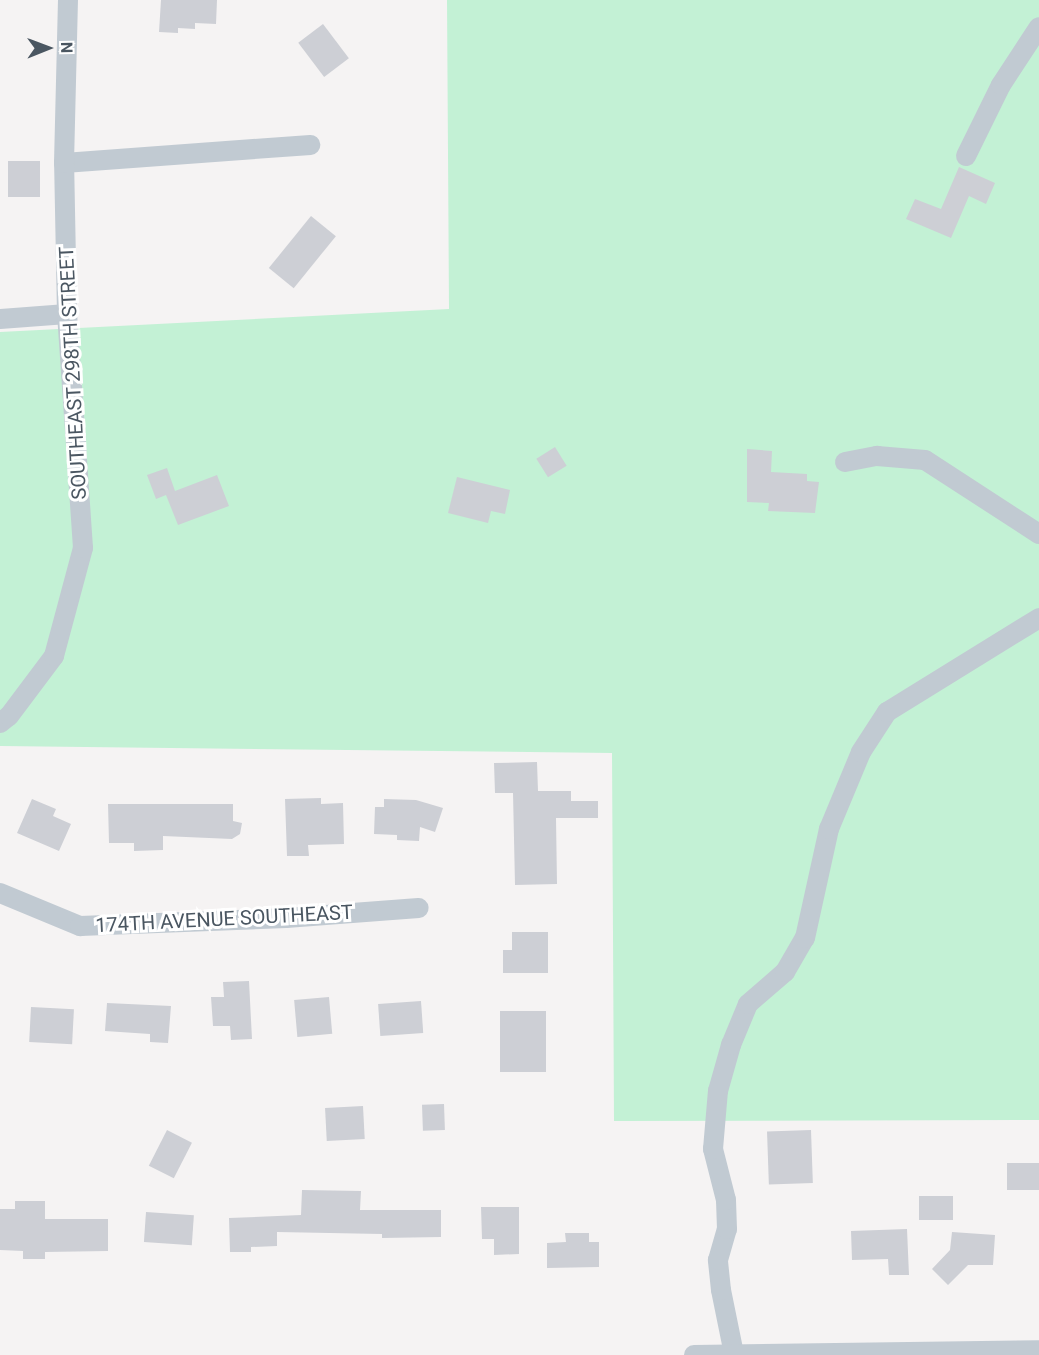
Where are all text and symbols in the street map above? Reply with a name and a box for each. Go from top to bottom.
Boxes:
north arrow [18,18,78,78]
text: N [57,42,76,53]
street label: SOUTHEAST 298TH STREET [54,246,92,500]
street label: 174TH AVENUE SOUTHEAST [95,900,353,938]

